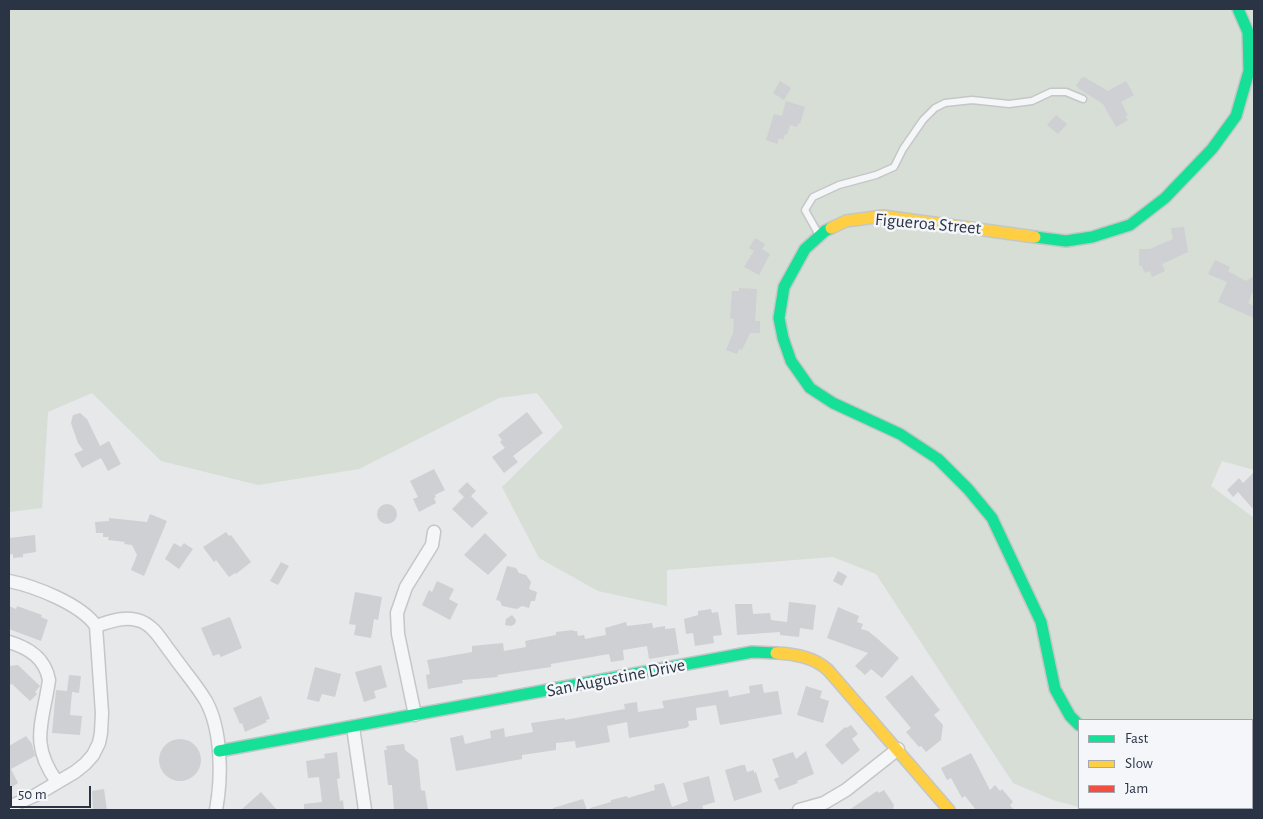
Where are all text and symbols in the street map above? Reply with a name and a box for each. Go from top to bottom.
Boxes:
street label: Figueroa Street [874,209,982,239]
street label: San Augustine Drive [545,654,687,702]
legend [1078,719,1253,809]
text: Fast [1125,731,1148,746]
text: Slow [1125,756,1153,771]
scale bar [12,776,94,808]
text: Jam [1125,781,1148,796]
text: 50 m [18,787,47,802]

